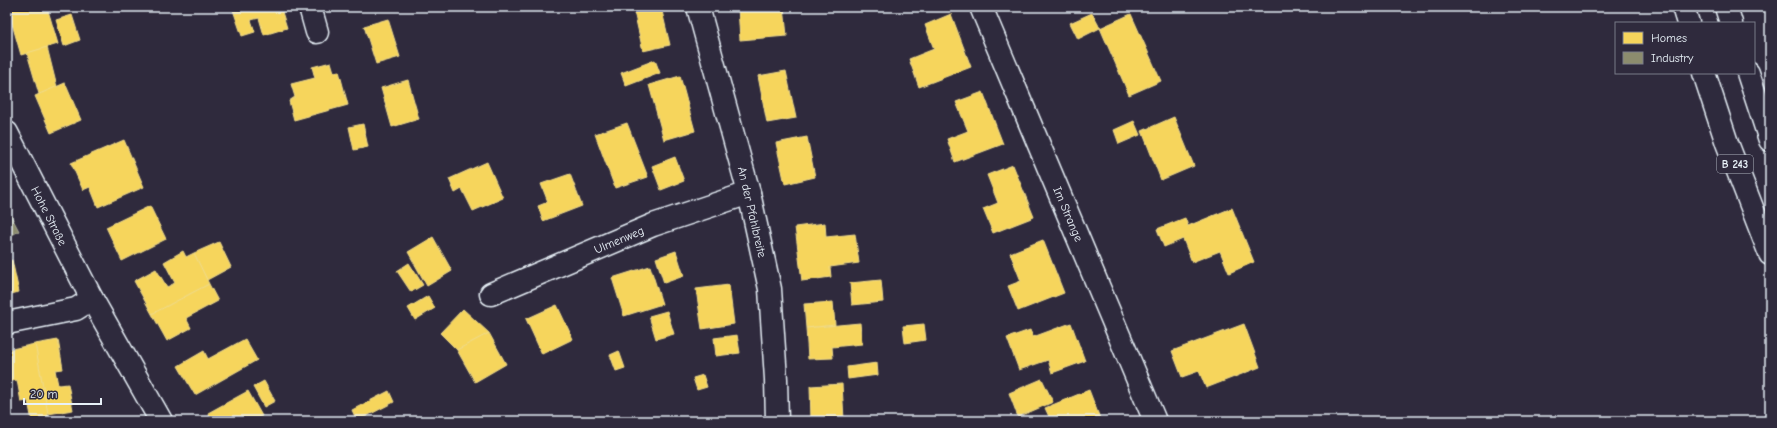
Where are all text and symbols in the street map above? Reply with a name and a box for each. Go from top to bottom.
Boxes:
legend [1615,22,1755,74]
text: Homes [1651,31,1687,45]
text: Industry [1651,51,1694,65]
road number: B 243 [1717,155,1753,173]
street label: An der Pfahlbreite [735,165,769,259]
street label: Hohe Straße [28,184,70,248]
street label: Im Strange [1050,184,1086,244]
street label: Ulmenweg [592,223,646,257]
scale bar [24,380,101,406]
text: 20 m [30,387,58,401]

